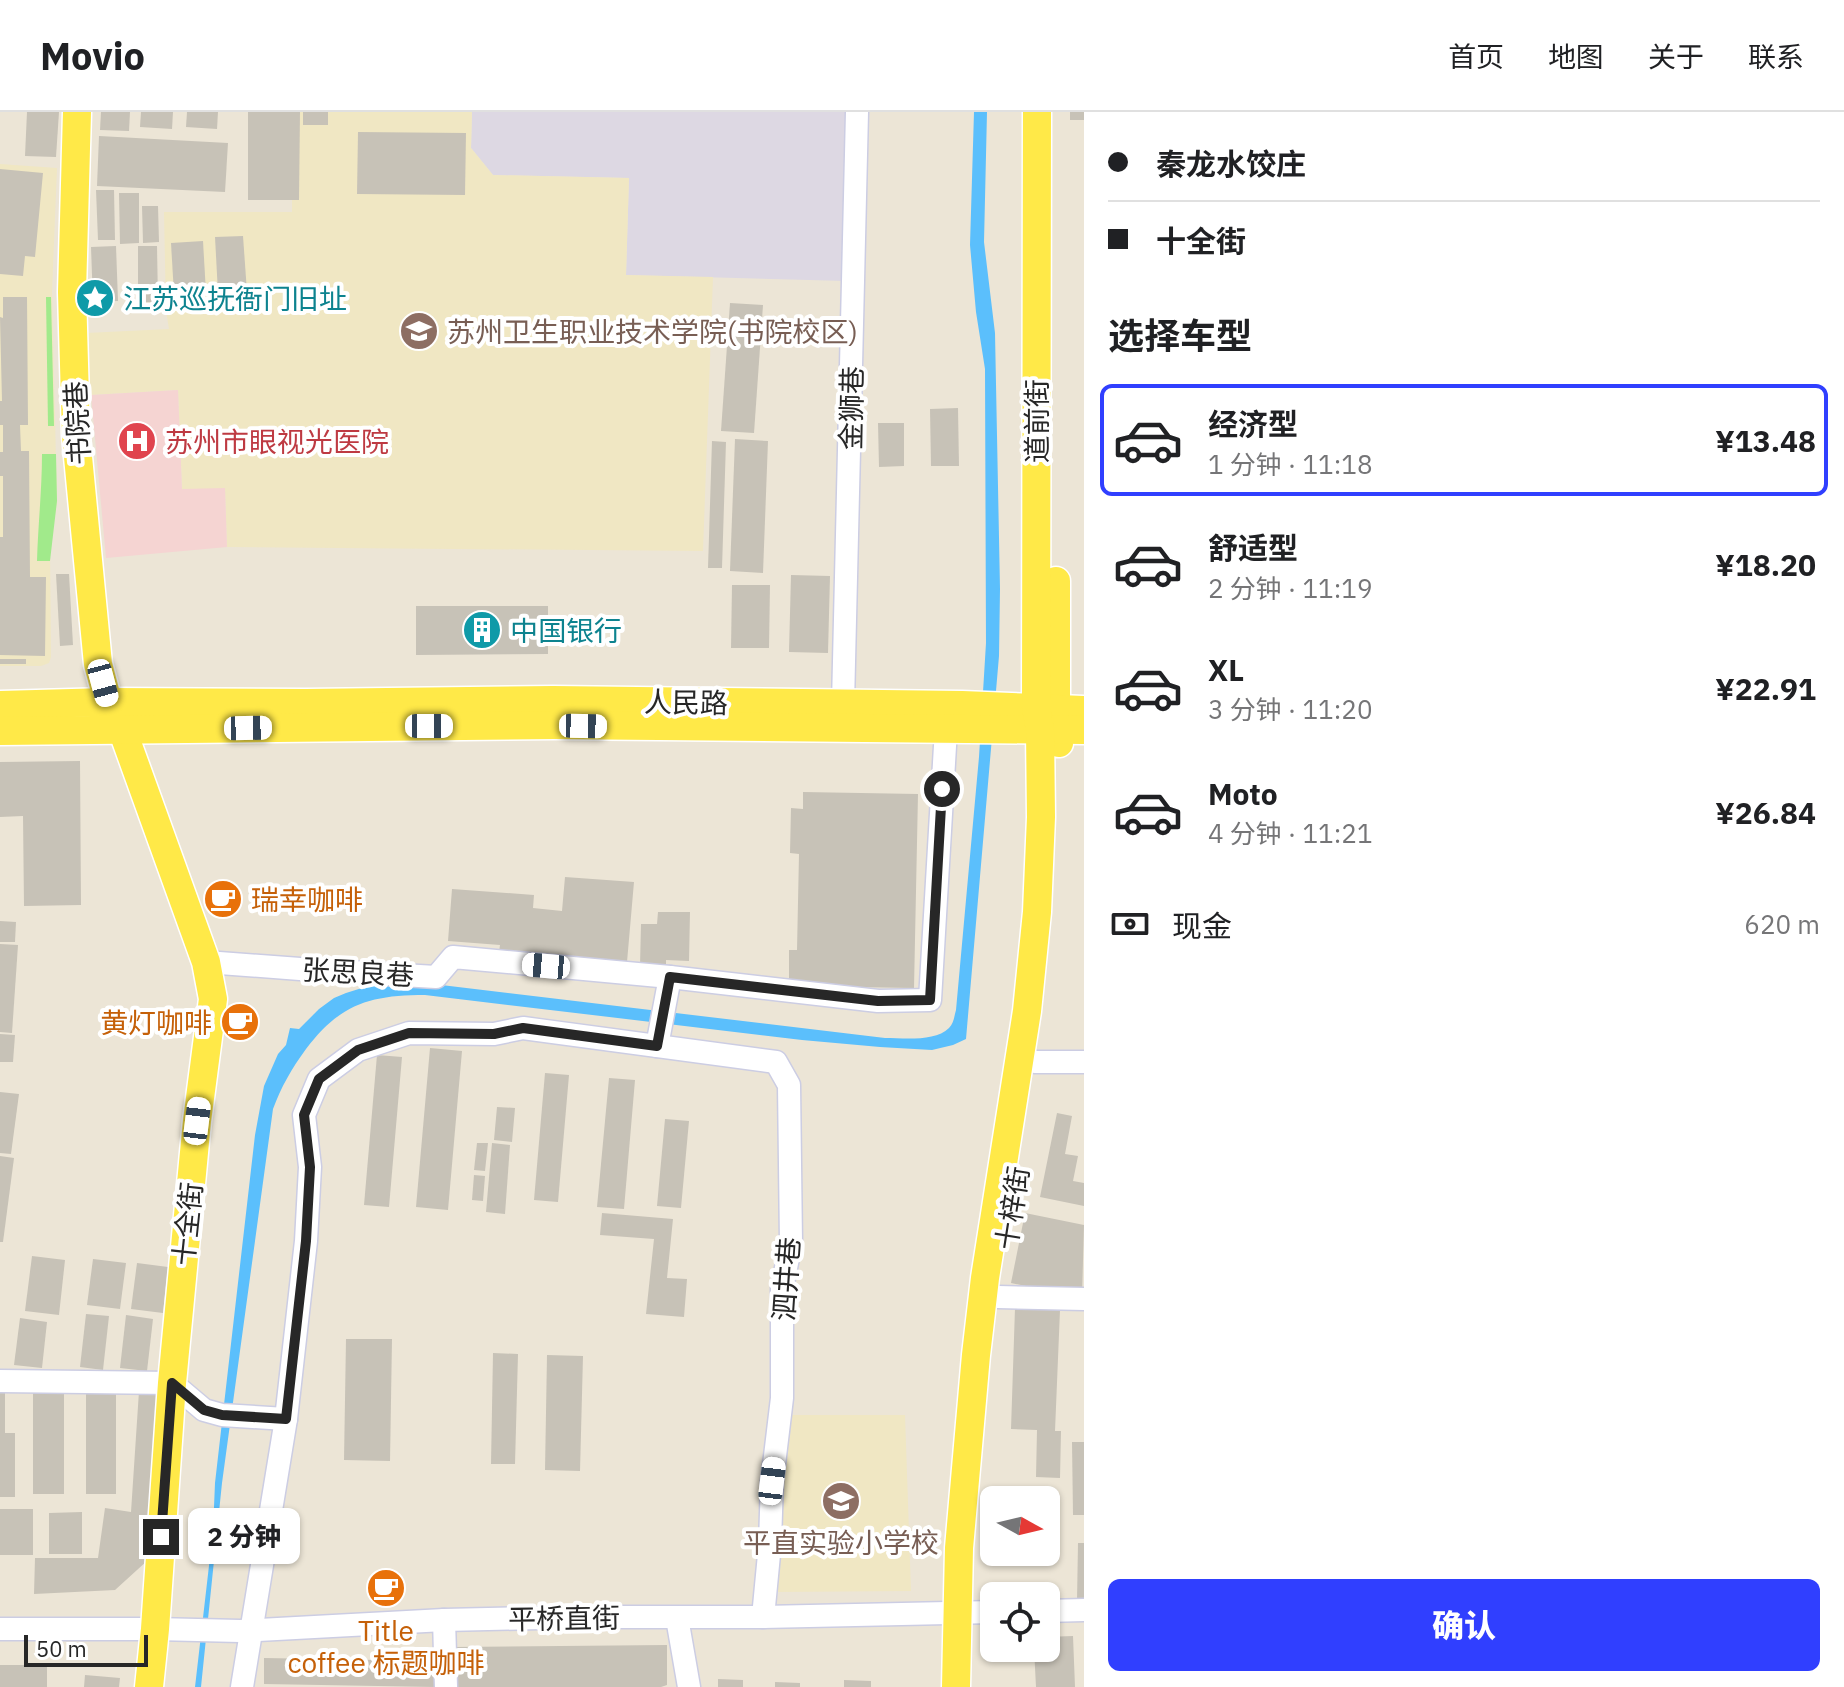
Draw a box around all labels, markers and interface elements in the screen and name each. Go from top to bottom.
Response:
text: Movio [40,31,145,80]
text: 首页 [1448,38,1504,75]
text: 地图 [1548,38,1604,75]
text: 关于 [1648,38,1704,75]
text: 联系 [1748,38,1804,75]
text: 秦龙水饺庄 [1156,144,1306,183]
text: 十全街 [1156,221,1246,260]
place icon: 江苏巡抚衙门旧址 [74,277,116,319]
place label: 江苏巡抚衙门旧址 [123,280,347,317]
school or university icon: 苏州卫生职业技术学院(书院校区) [398,310,440,352]
text: 选择车型 [1108,312,1252,359]
place label: 苏州卫生职业技术学院(书院校区) [447,313,858,350]
street label: 金狮巷 [832,366,870,450]
street label: 道前街 [1018,379,1055,463]
street label: 书院巷 [56,380,98,466]
icon: car [1112,404,1184,476]
text: 经济型 [1208,404,1298,443]
hospital icon: 苏州市眼视光医院 [116,420,158,462]
text: ¥13.48 [1715,421,1816,460]
place label: 苏州市眼视光医院 [165,423,389,460]
text: 1 分钟 · 11:18 [1208,447,1372,481]
icon: car [1112,528,1184,600]
text: 舒适型 [1208,528,1298,567]
text: ¥18.20 [1715,545,1816,584]
text: 2 分钟 · 11:19 [1208,571,1372,605]
building icon: 中国银行 [461,609,503,651]
place label: 中国银行 [510,612,622,649]
text: XL [1208,650,1244,689]
icon: car [1112,652,1184,724]
car [85,657,121,709]
text: ¥22.91 [1715,669,1816,708]
street label: 人民路 [644,683,728,721]
text: 3 分钟 · 11:20 [1208,692,1372,726]
car [405,714,453,738]
car [559,714,607,738]
car [224,716,272,740]
route start [924,771,960,807]
text: Moto [1208,774,1278,813]
icon: car [1112,776,1184,848]
text: ¥26.84 [1715,793,1816,832]
text: 4 分钟 · 11:21 [1208,816,1372,850]
cafe icon: 瑞幸咖啡 [202,878,244,920]
place label: 瑞幸咖啡 [251,881,363,918]
icon: cash [1108,902,1152,946]
text: 现金 [1172,906,1232,945]
text: 620 m [1744,907,1820,941]
street label: 张思良巷 [301,951,415,993]
car [521,952,571,980]
cafe icon: 黄灯咖啡 [219,1001,261,1043]
place label: 黄灯咖啡 [100,1004,212,1041]
car [182,1096,212,1146]
street label: 十梓街 [987,1164,1037,1252]
street label: 十全街 [164,1180,210,1268]
street label: 泗井巷 [765,1236,807,1322]
car [757,1456,787,1506]
school or university icon: 平直实验小学校 [820,1480,862,1522]
north arrow [980,1486,1060,1566]
map controls [980,1486,1060,1662]
callout: 2 分钟 [189,1509,301,1565]
route end [143,1519,179,1555]
text: 2 分钟 [207,1519,281,1553]
place label: 平直实验小学校 [743,1524,939,1561]
cafe icon: Title coffee 标题咖啡 [365,1567,407,1609]
button: 确认 [1108,1579,1820,1671]
button: locate [980,1582,1060,1662]
street label: 平桥直街 [508,1599,620,1637]
place label: Title coffee 标题咖啡 [288,1612,484,1681]
scale bar [24,1631,148,1667]
text: 50 m [36,1634,87,1663]

